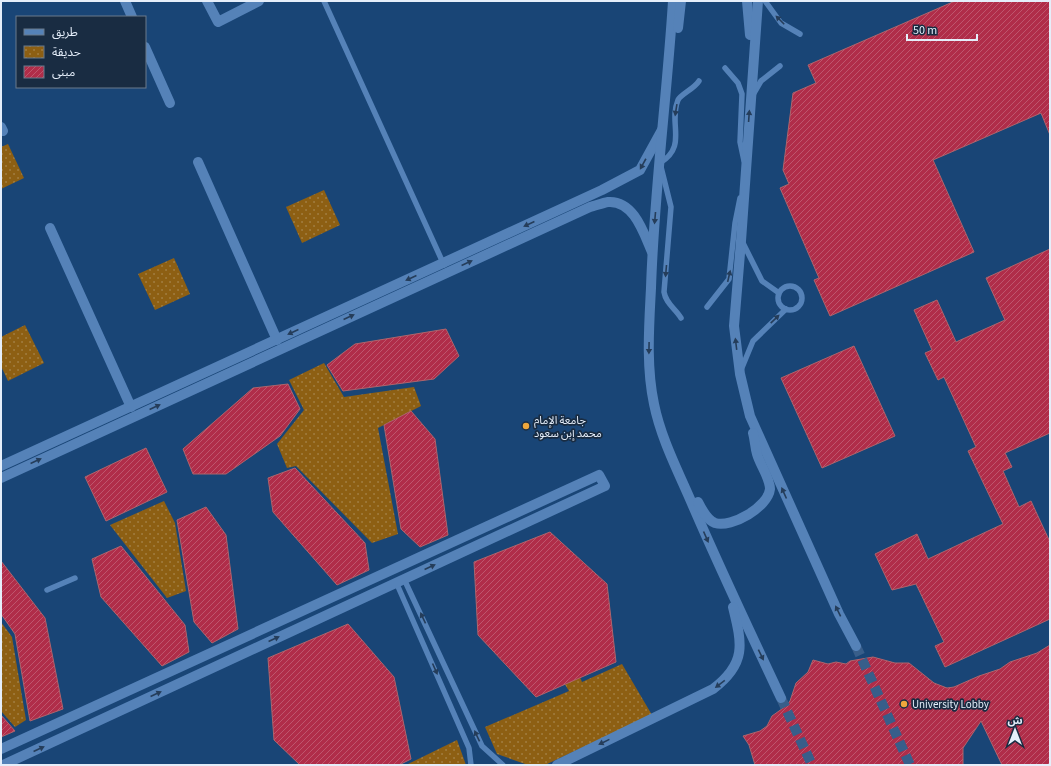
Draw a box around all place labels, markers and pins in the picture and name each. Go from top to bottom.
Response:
place label: جامعة الإمام محمد إبن سعود [534,413,602,441]
marker: جامعة الإمام محمد إبن سعود [521,421,531,431]
place label: University Lobby [912,697,989,712]
marker: University Lobby [899,699,909,709]

